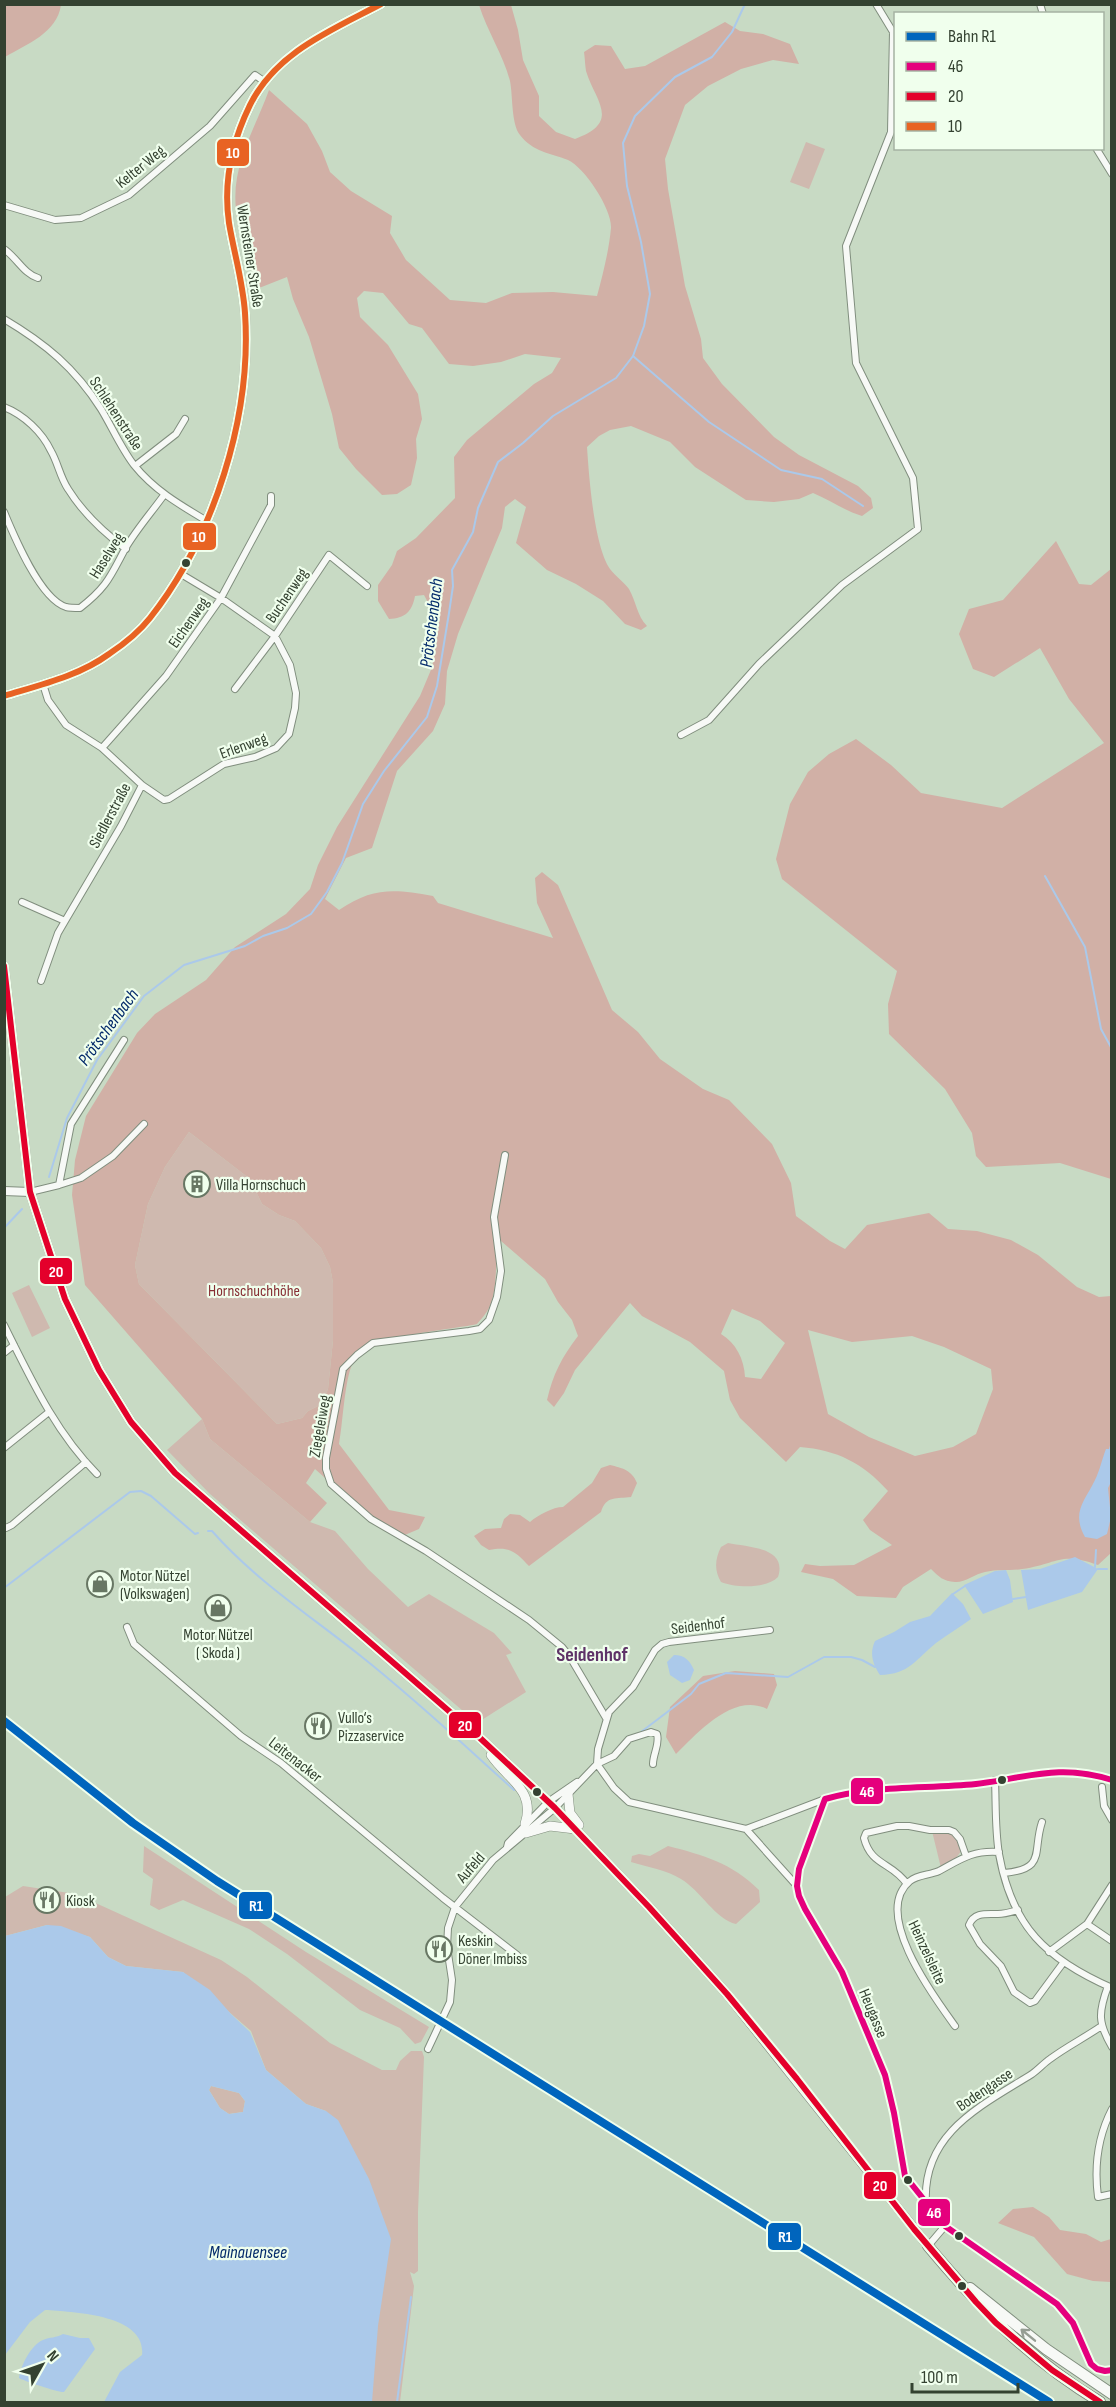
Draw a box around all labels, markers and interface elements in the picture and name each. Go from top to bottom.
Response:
legend [894,12,1104,150]
text: Bahn R1 [948,26,997,47]
text: 46 [948,56,964,77]
text: 20 [948,86,963,107]
text: 10 [948,116,962,137]
line badge: 10 [216,138,250,167]
street label: Kelter Weg [113,142,169,193]
text: 10 [226,144,240,163]
street label: Wernsteiner Straße [232,204,267,309]
street label: Schlehenstraße [85,373,147,454]
line badge: 10 [182,522,217,551]
text: 10 [192,528,206,547]
street label: Haselweg [86,529,129,583]
unlabelled marker [180,557,192,569]
street label: Buchenweg [262,565,312,627]
water label: Prötschenbach [416,577,447,669]
street label: Eichenweg [165,594,214,652]
street label: Erlenweg [217,729,270,764]
street label: Siedlerstraße [85,780,135,851]
water label: Prötschenbach [74,985,143,1070]
building icon: Villa Hornschuch [182,1169,212,1199]
place label: Villa Hornschuch [216,1176,306,1195]
line badge: 20 [39,1257,73,1285]
text: 20 [49,1263,63,1282]
park label: Hornschuchhöhe [208,1282,300,1301]
street label: Ziegeleiweg [306,1394,335,1459]
place label: Motor Nützel (Volkswagen) [120,1567,189,1604]
shop icon: Motor Nützel (Volkswagen) [85,1569,115,1599]
shop icon: Motor Nützel ( Skoda ) [203,1593,233,1623]
street label: Seidenhof [670,1614,727,1639]
place label: Motor Nützel ( Skoda ) [183,1626,253,1663]
district label: Seidenhof [556,1643,629,1667]
place label: Vullo‘s Pizzaservice [338,1709,404,1746]
restaurant icon: Vullo‘s Pizzaservice [303,1711,333,1741]
line badge: 20 [448,1711,482,1739]
text: 20 [458,1717,472,1736]
street label: Leitenacker [265,1733,326,1787]
unlabelled marker [996,1774,1008,1786]
line badge: 46 [850,1777,884,1805]
text: 46 [860,1783,874,1802]
unlabelled marker [531,1786,543,1798]
street label: Aufeld [452,1849,489,1888]
restaurant icon: Kiosk [32,1885,62,1915]
line badge: R1 [238,1891,273,1920]
place label: Kiosk [66,1892,95,1911]
text: R1 [249,1897,264,1916]
street label: Heinzelsleite [904,1918,950,1988]
place label: Keskin Döner Imbiss [458,1932,528,1969]
restaurant icon: Keskin Döner Imbiss [424,1934,454,1964]
street label: Heugasse [854,1986,891,2041]
street label: Bodengasse [953,2065,1017,2116]
line badge: 20 [863,2171,897,2200]
unlabelled marker [902,2174,914,2186]
text: 20 [873,2177,887,2196]
line badge: 46 [917,2198,951,2227]
text: 46 [927,2204,941,2223]
line badge: R1 [767,2222,802,2251]
text: R1 [778,2228,793,2247]
unlabelled marker [953,2230,965,2242]
water label: Mainauensee [209,2242,287,2263]
unlabelled marker [956,2280,968,2292]
one-way arrow [1020,2328,1036,2341]
north arrow [12,2335,72,2395]
text: N [42,2347,62,2366]
scale bar [912,2356,1018,2394]
text: 100 m [921,2367,958,2388]

